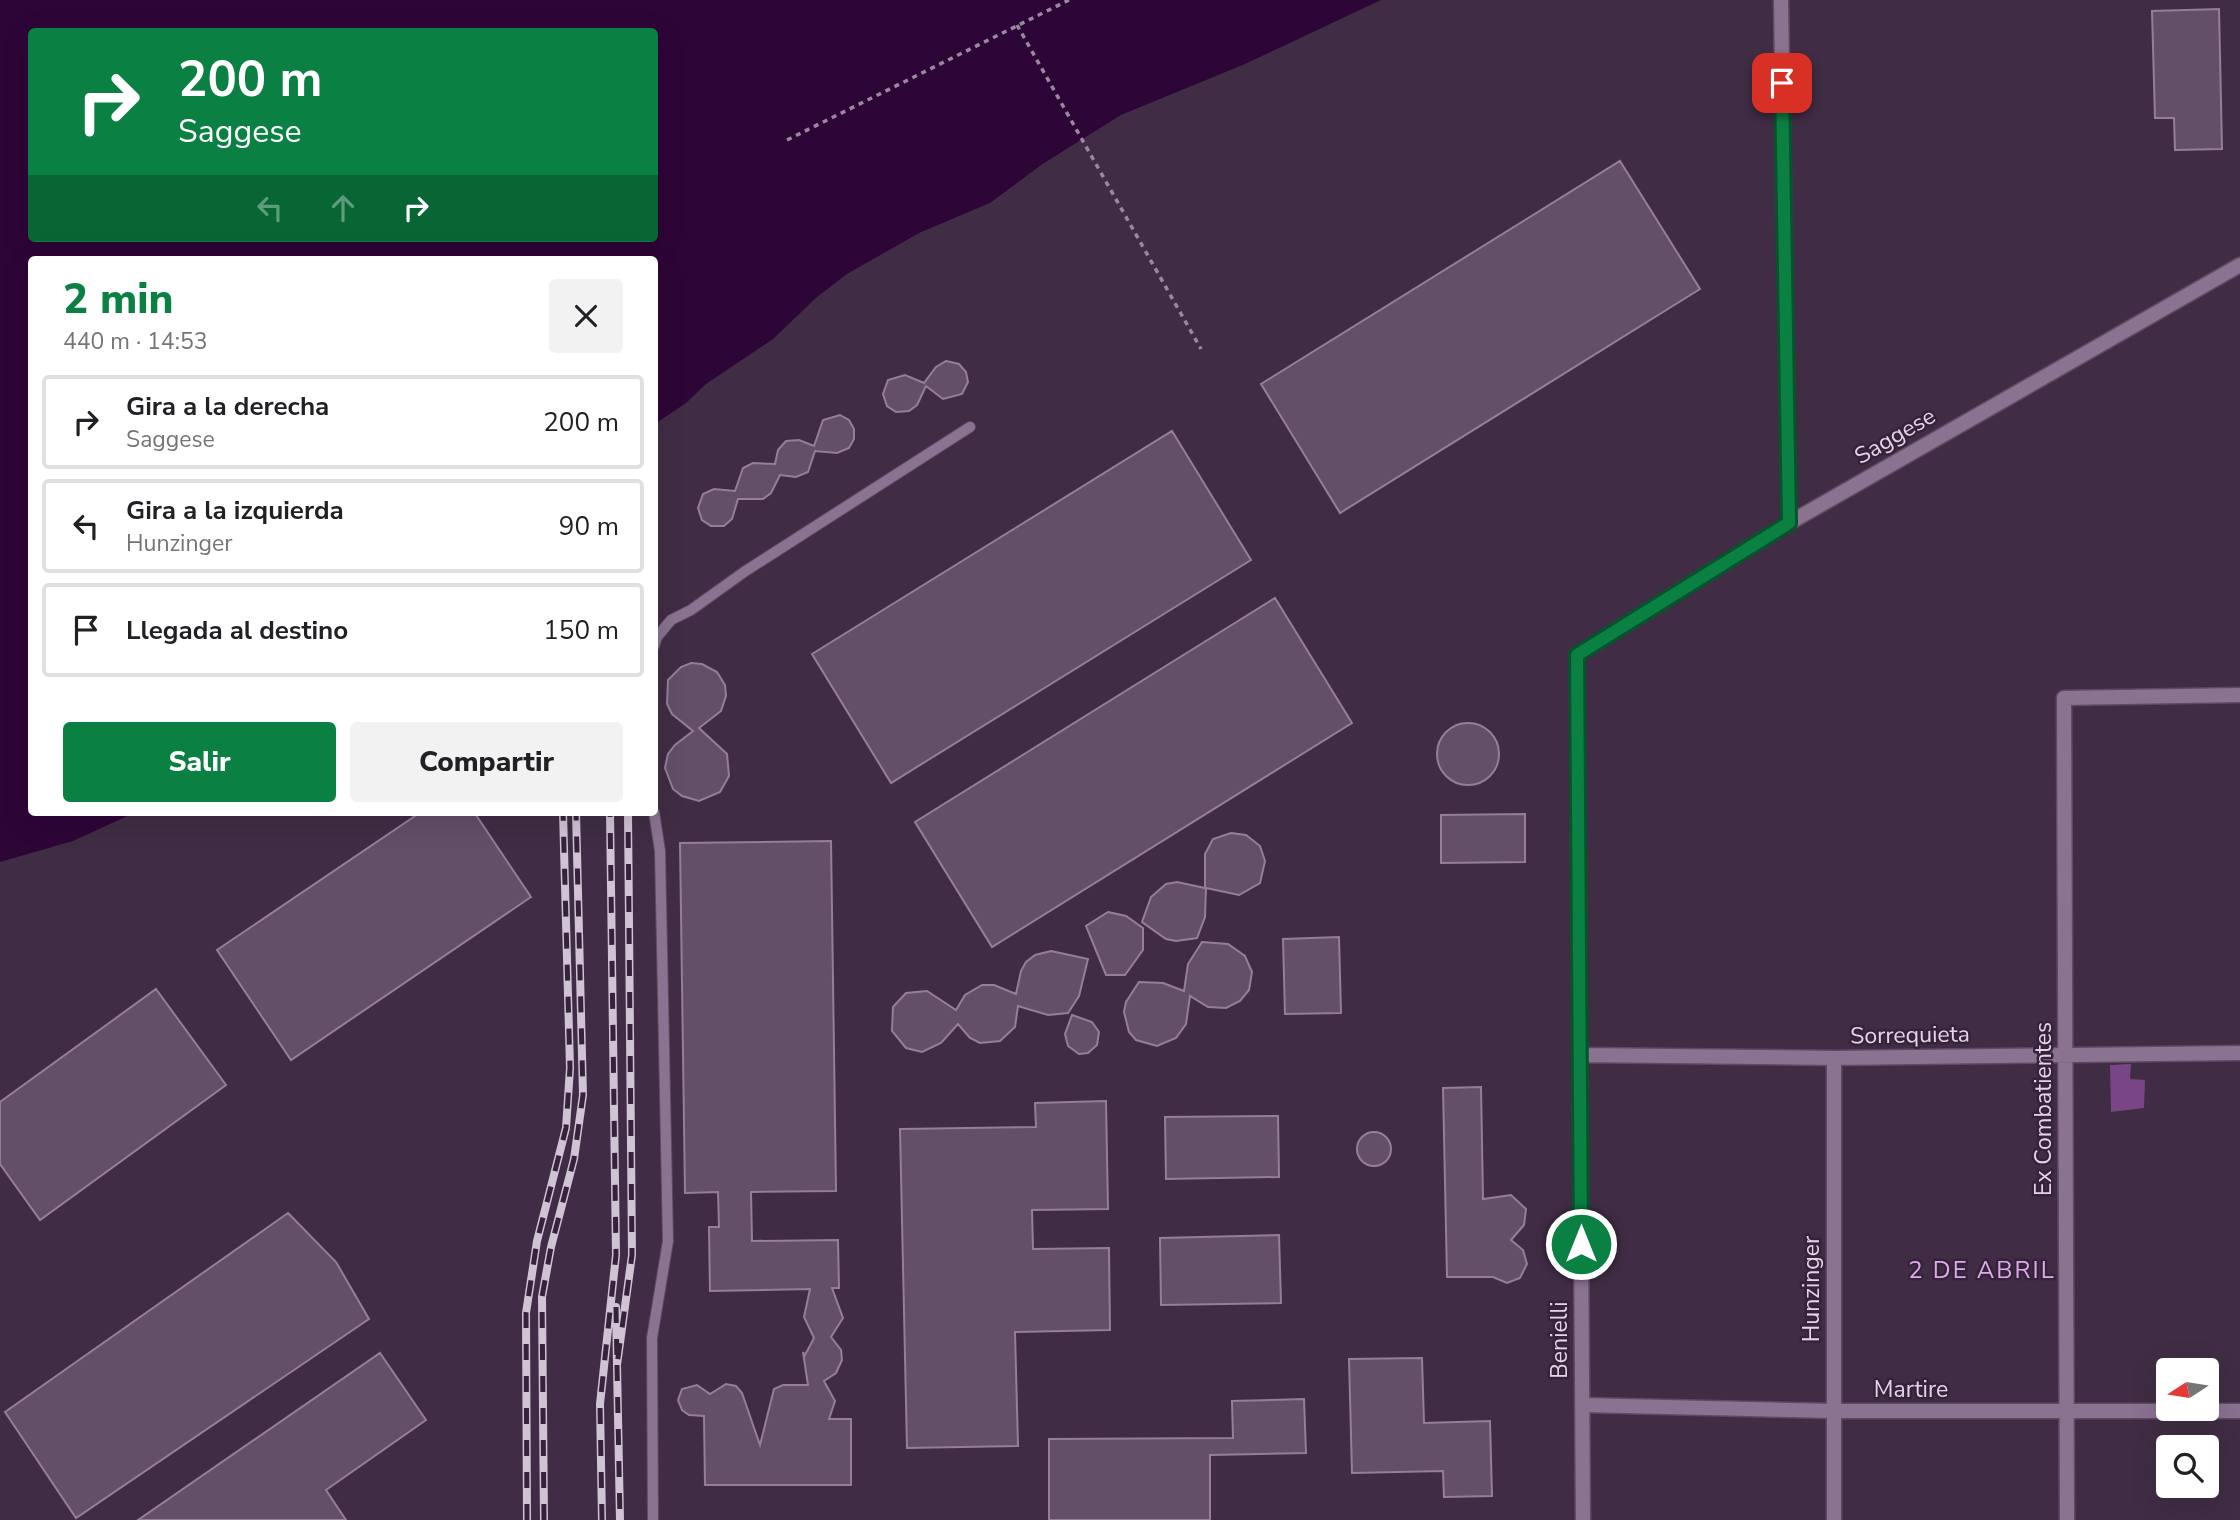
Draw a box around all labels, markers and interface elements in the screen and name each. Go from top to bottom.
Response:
text: 200 m [178,46,322,113]
pin [1752,53,1812,113]
icon: right [63,56,154,147]
icon: arrive [1763,64,1801,102]
text: Saggese [178,110,302,153]
icon: left [251,189,289,227]
icon: ahead [324,189,362,227]
icon: right [397,189,435,227]
text: 2 min [63,271,173,328]
button: close [549,279,623,353]
text: 440 m · 14:53 [63,326,208,357]
text: Gira a la derecha [126,389,329,424]
street label: Saggese [1849,400,1941,472]
icon: right [67,403,105,441]
text: 200 m [543,405,619,440]
text: Saggese [126,424,215,455]
text: Gira a la izquierda [126,493,344,528]
icon: left [67,507,105,545]
text: 90 m [559,509,619,544]
text: Hunzinger [126,528,232,559]
icon: arrive [67,611,105,649]
text: Llegada al destino [126,613,348,648]
text: 150 m [543,613,619,648]
button: Salir [63,722,336,802]
button: Compartir [350,722,623,802]
street label: Sorrequieta [1850,1018,1970,1052]
street label: Ex Combatientes [2028,1022,2059,1196]
position arrow [1544,1207,1618,1281]
street label: Hunzinger [1796,1235,1827,1342]
district label: 2 DE ABRIL [1908,1254,2056,1286]
street label: Benielli [1544,1301,1575,1379]
north arrow [2156,1358,2219,1421]
map controls [2156,1358,2219,1498]
street label: Martire [1874,1374,1948,1405]
button: search [2156,1435,2219,1498]

